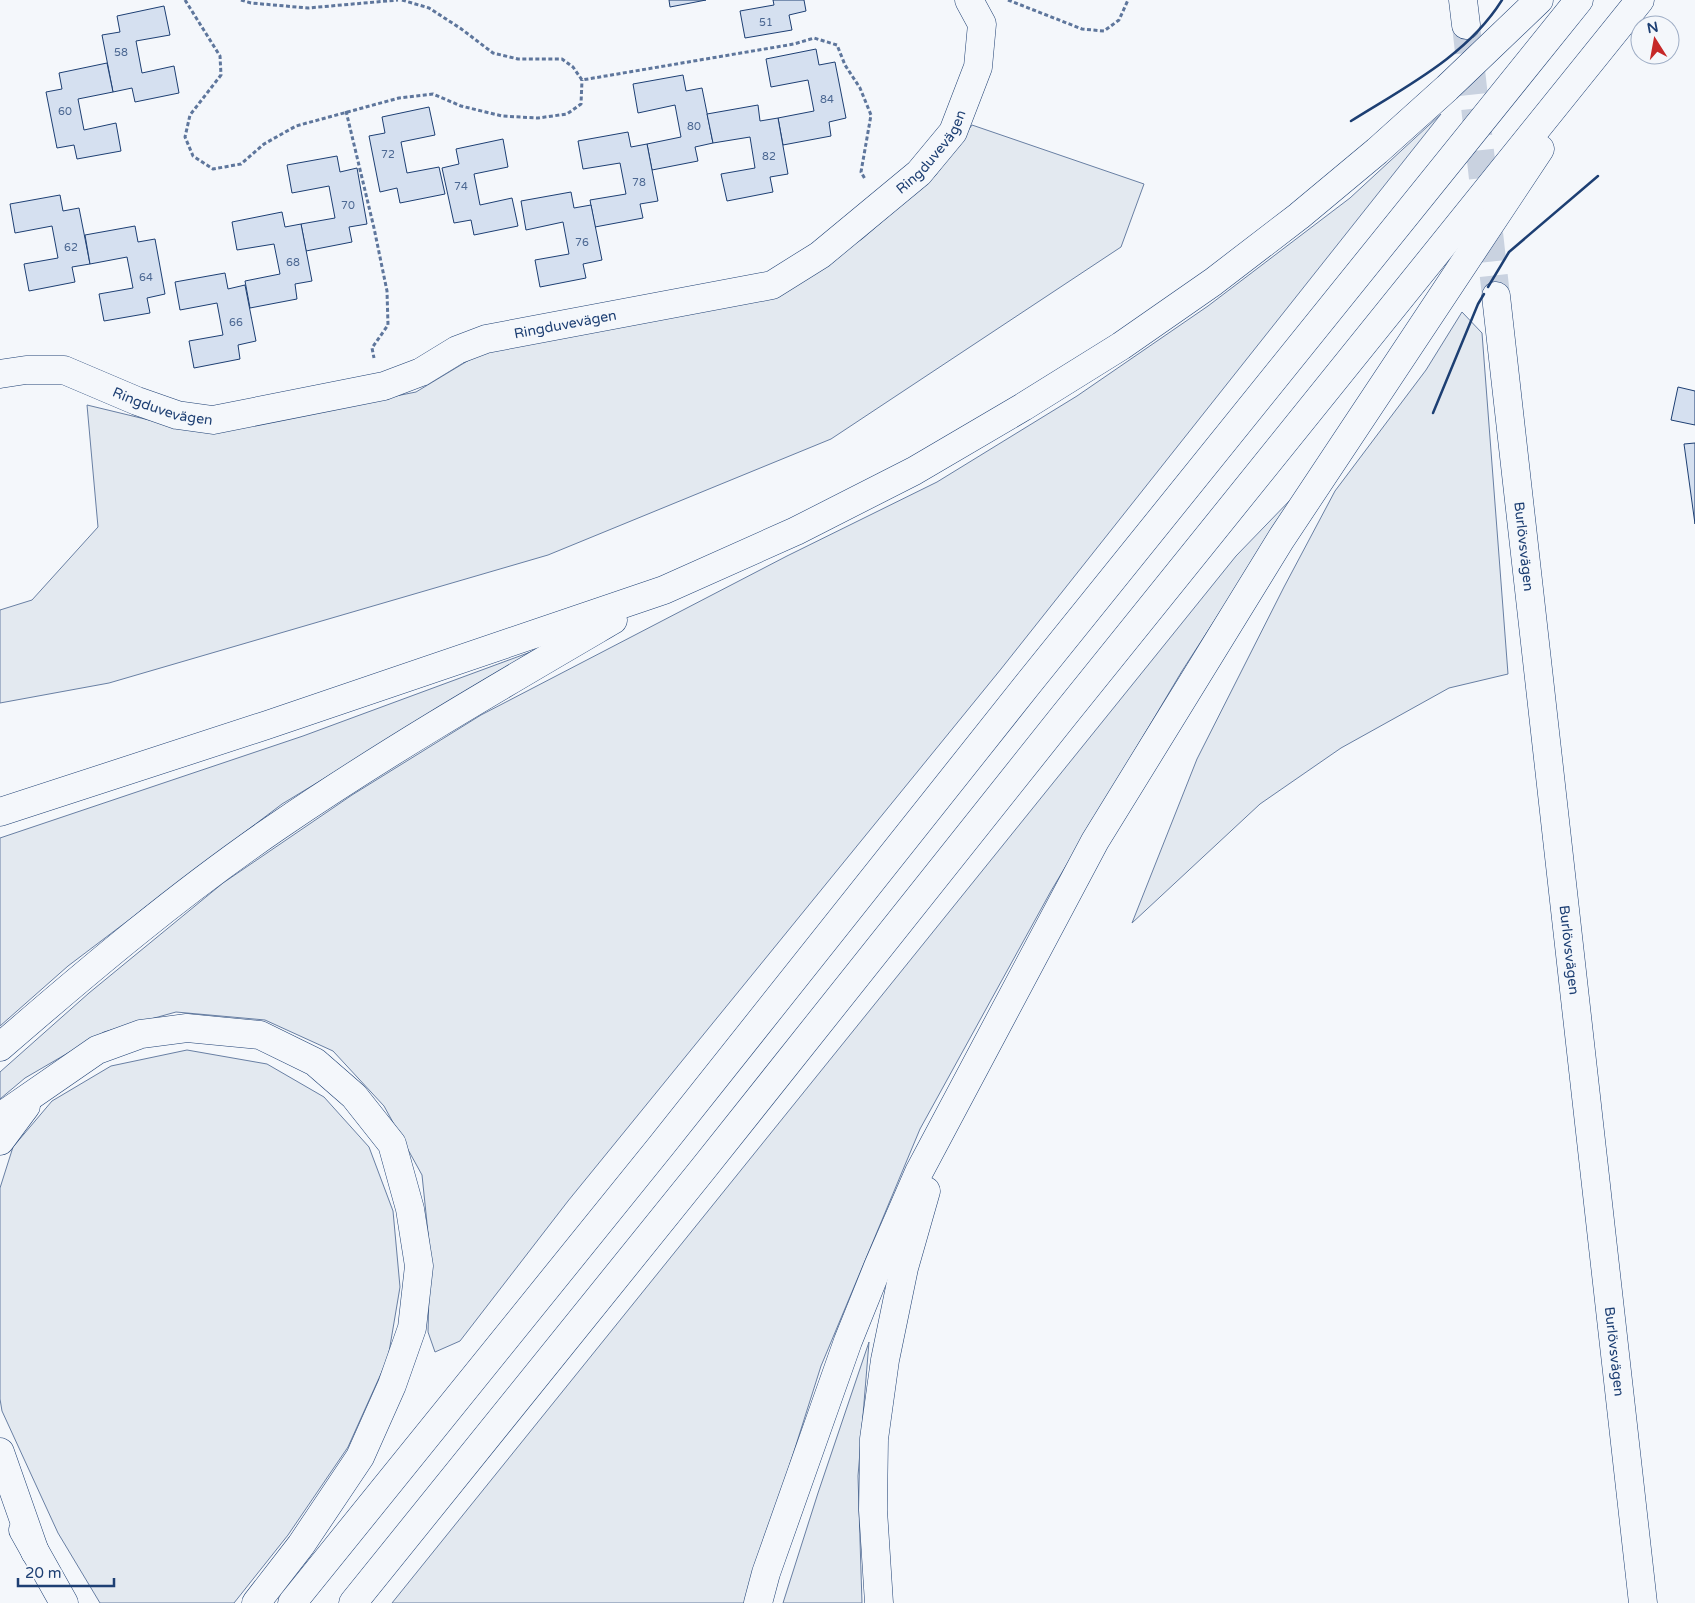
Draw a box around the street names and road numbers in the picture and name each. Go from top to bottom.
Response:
street label: Ringduvevägen [893,108,970,198]
street label: Ringduvevägen [513,307,618,343]
street label: Ringduvevägen [110,384,214,429]
street label: Burlövsvägen [1510,501,1537,592]
street label: Burlövsvägen [1556,904,1583,996]
street label: Burlövsvägen [1601,1306,1628,1397]

